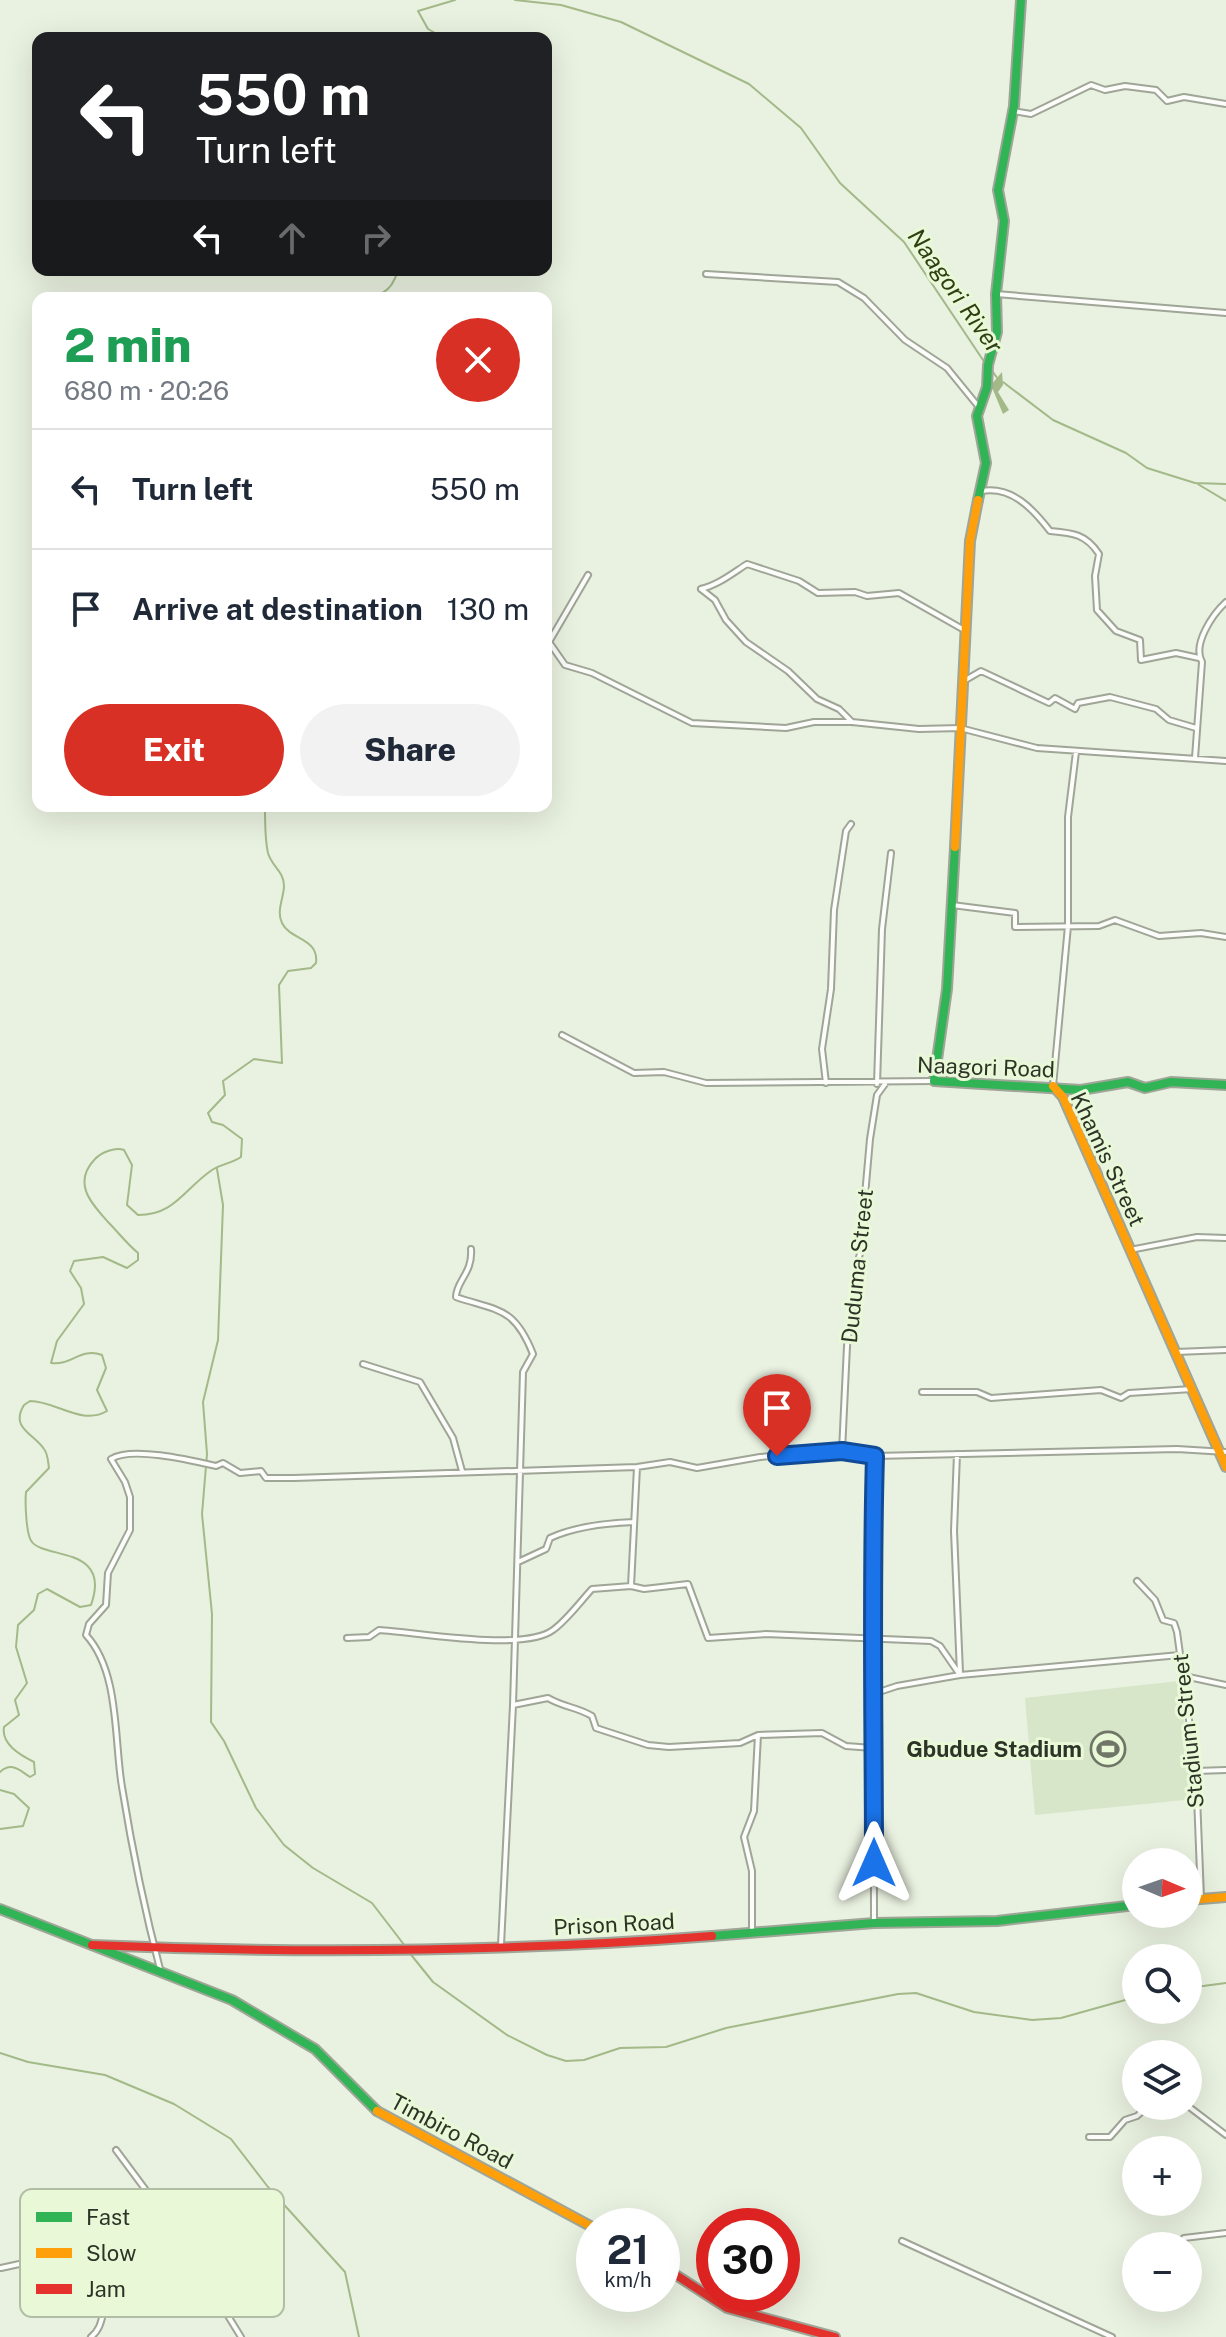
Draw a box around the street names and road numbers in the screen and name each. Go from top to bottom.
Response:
street label: Naagori Road [917,1052,1055,1082]
street label: Khamis Street [1066,1088,1150,1230]
street label: Duduma Street [836,1188,878,1344]
street label: Stadium Street [1167,1652,1209,1810]
street label: Prison Road [553,1908,675,1940]
street label: Timbiro Road [386,2088,518,2174]

